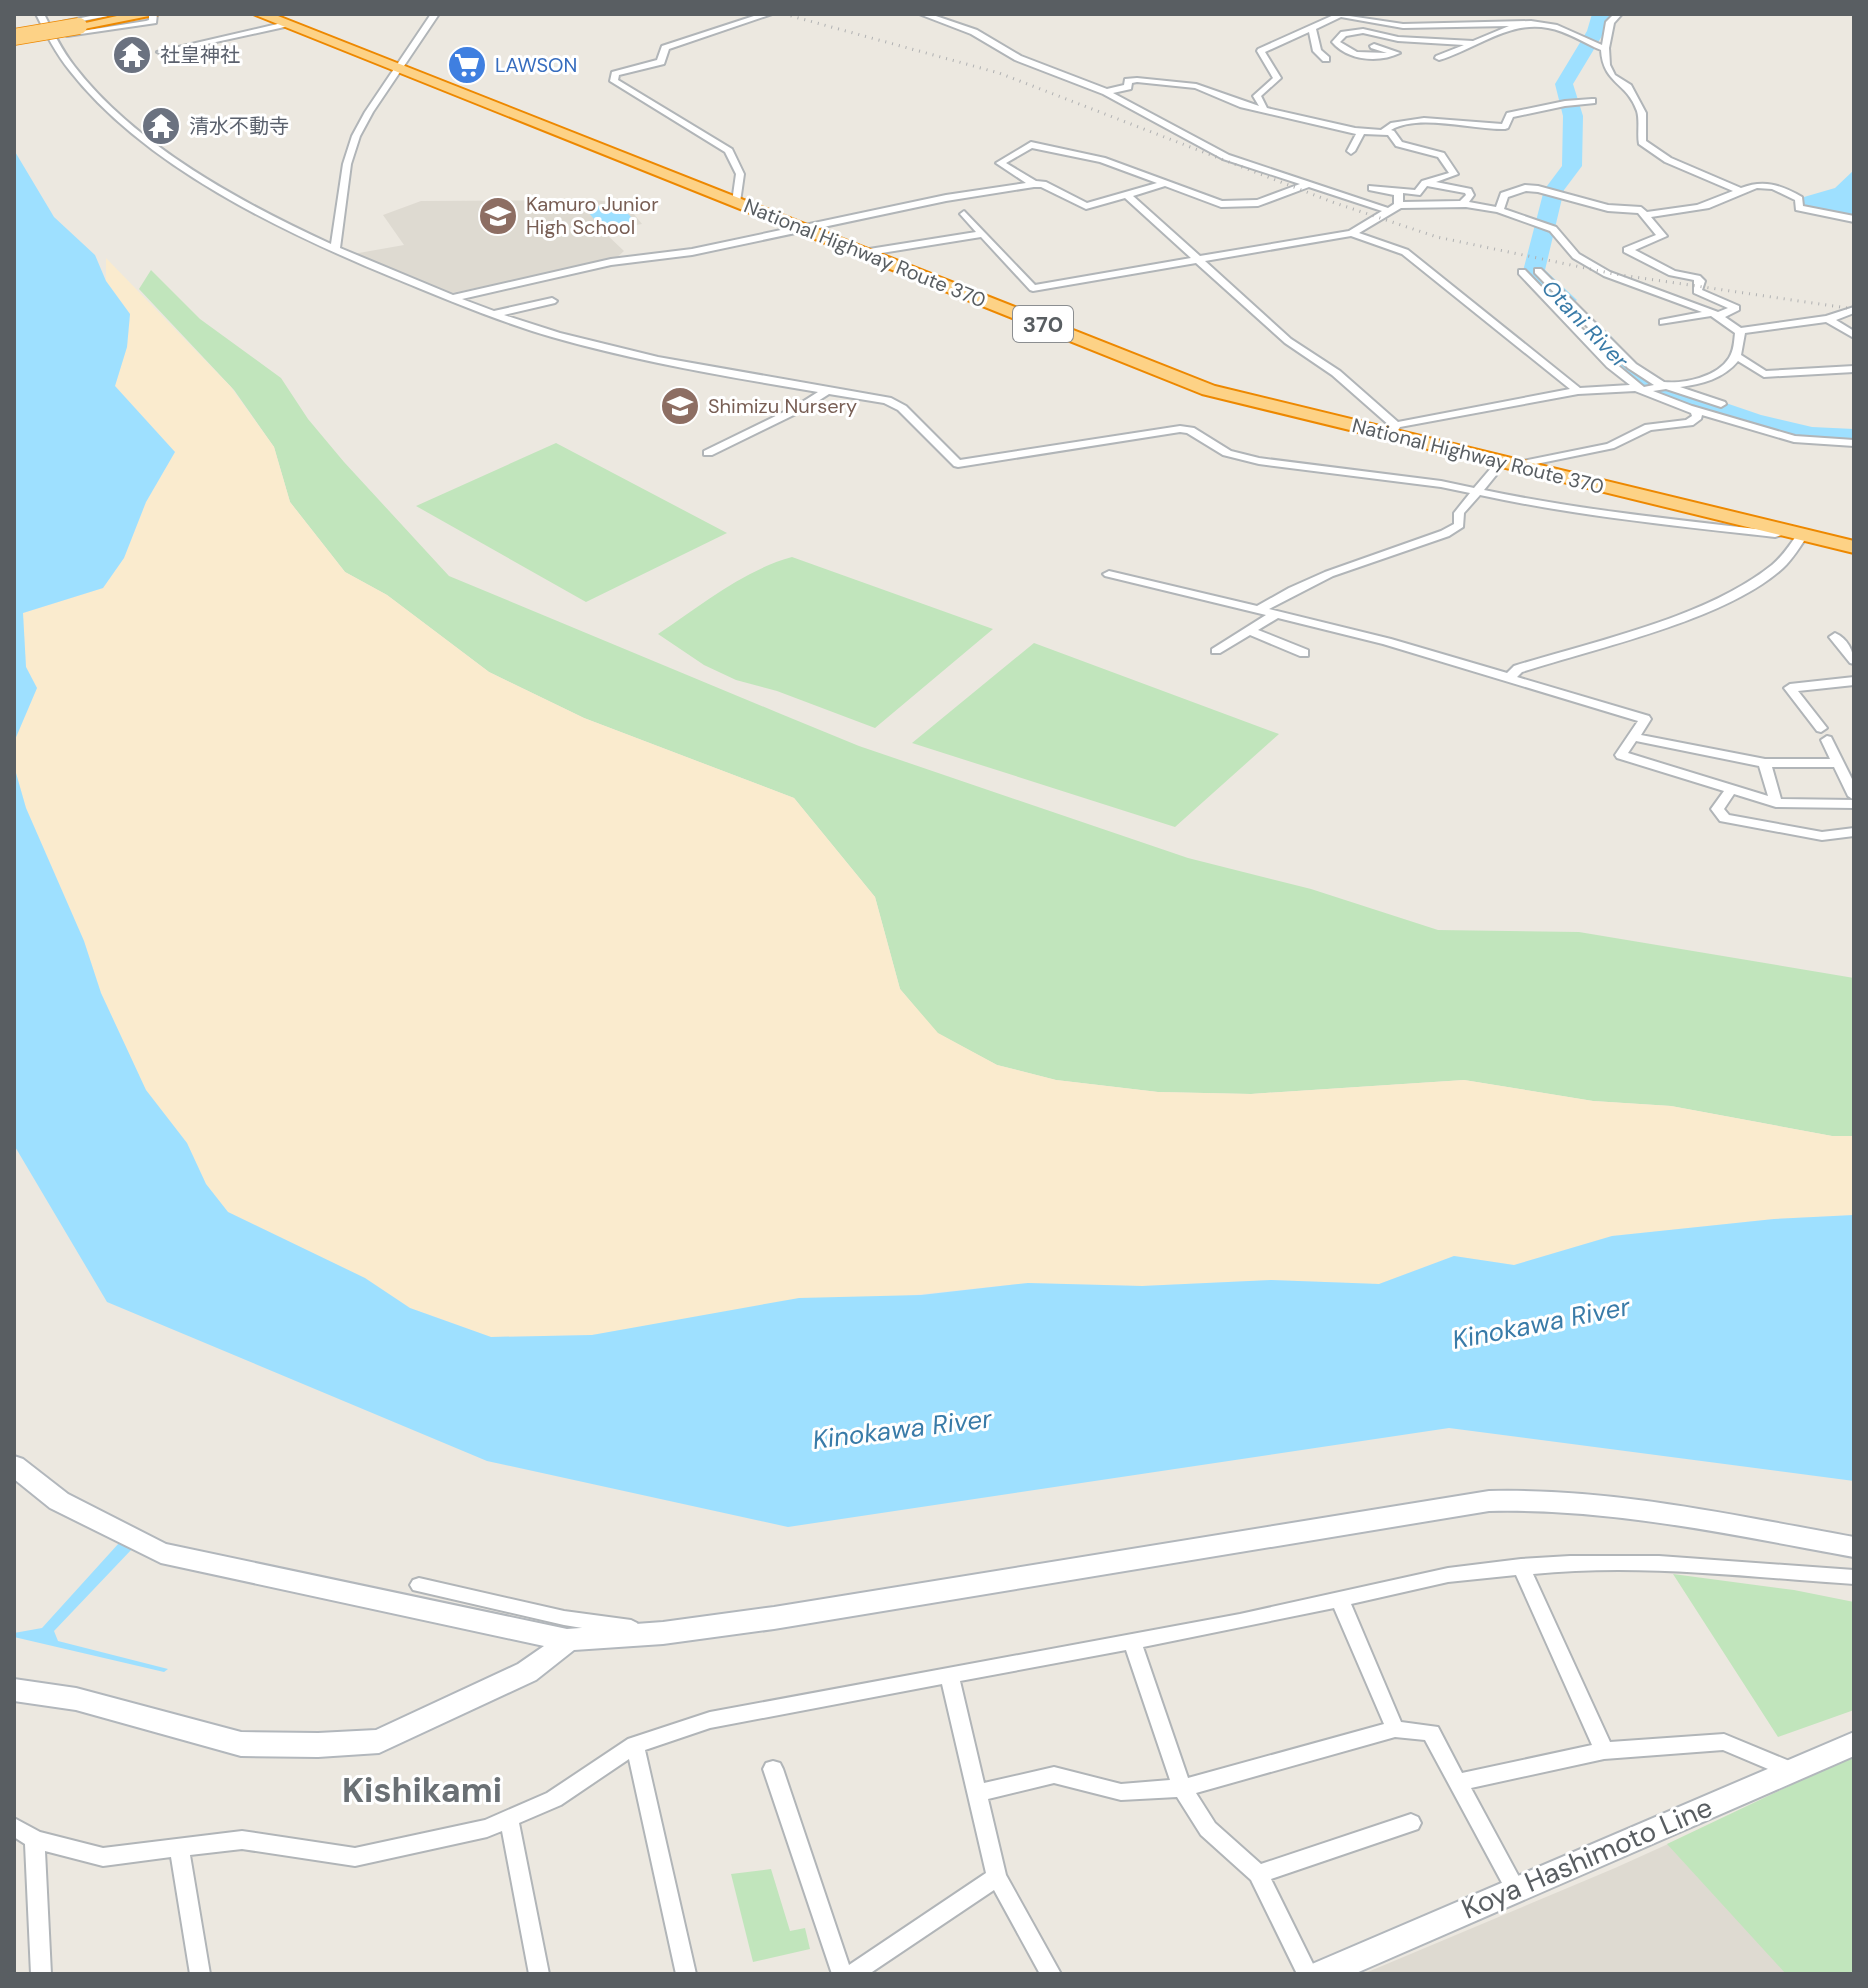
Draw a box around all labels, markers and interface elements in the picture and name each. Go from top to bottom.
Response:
temple icon: 社皇神社 [111,34,153,76]
place label: 社皇神社 [160,42,240,68]
supermarket icon: LAWSON [446,44,488,86]
place label: LAWSON [495,52,577,78]
temple icon: 清水不動寺 [140,105,182,147]
place label: 清水不動寺 [189,113,289,139]
place label: Kamuro Junior High School [526,191,659,240]
street label: National Highway Route 370 [740,193,990,313]
school or university icon: Kamuro Junior High School [477,195,519,237]
water label: Otani River [1535,273,1635,375]
road number: 370 [1013,306,1073,342]
school or university icon: Shimizu Nursery [659,385,701,427]
place label: Shimizu Nursery [708,393,857,419]
street label: National Highway Route 370 [1349,412,1607,500]
water label: Kinokawa River [1449,1289,1634,1357]
water label: Kinokawa River [811,1401,995,1457]
district label: Kishikami [342,1768,502,1813]
street label: Koya Hashimoto Line [1456,1789,1718,1927]

